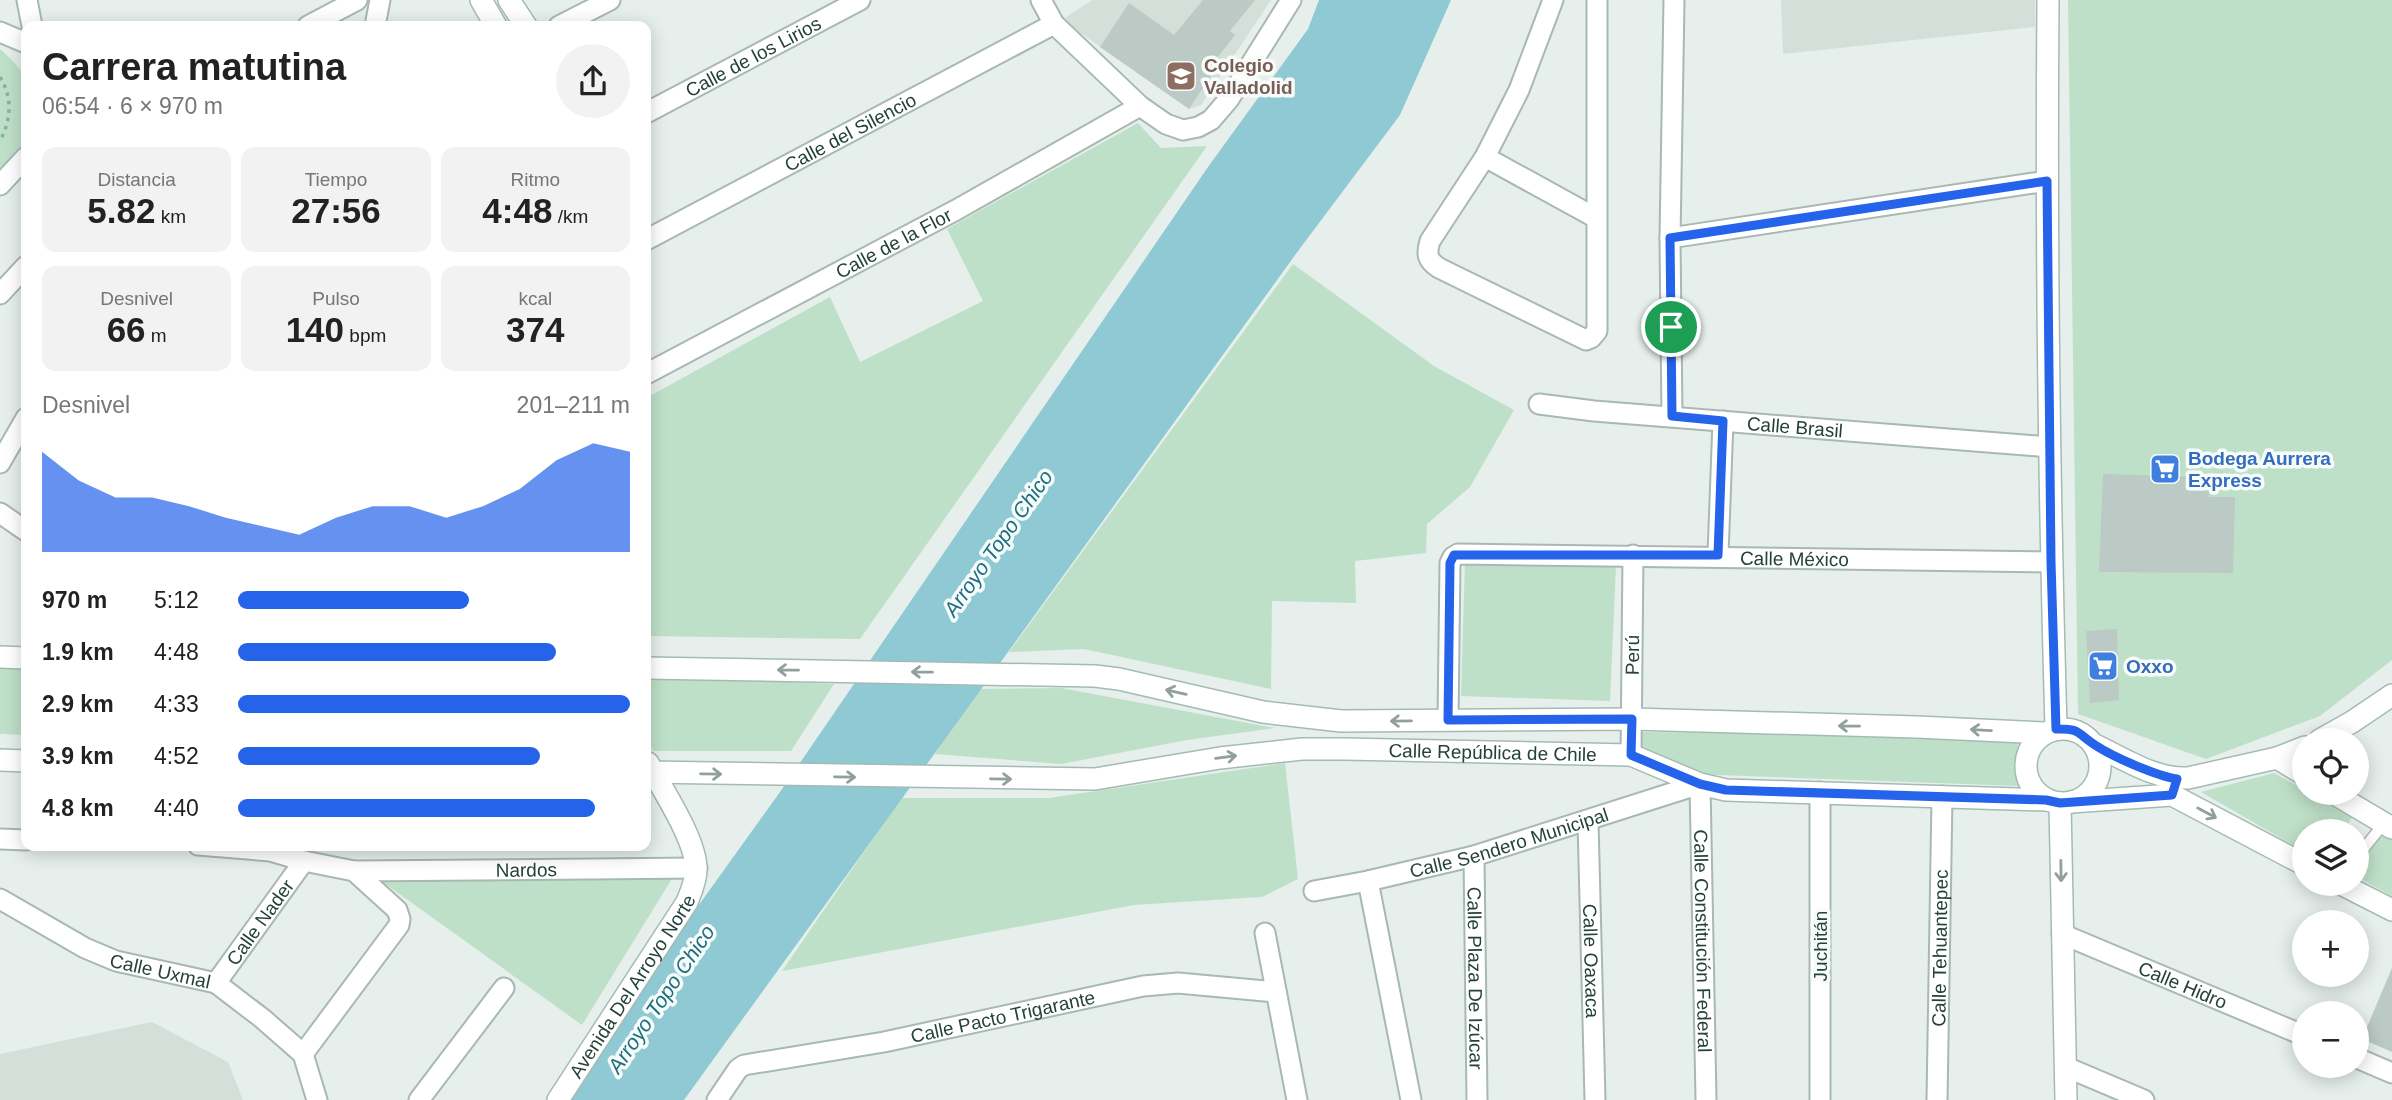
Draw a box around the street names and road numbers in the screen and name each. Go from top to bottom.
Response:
street label: Calle de los Lirios [682,12,824,101]
street label: Calle del Silencio [781,88,920,175]
street label: Calle de la Flor [832,204,956,282]
street label: Calle Brasil [1746,413,1844,441]
street label: Calle México [1740,547,1849,570]
street label: Perú [1621,635,1643,675]
street label: Calle República de Chile [1388,739,1597,765]
street label: Calle Sendero Municipal [1407,803,1611,881]
street label: Calle Constitución Federal [1690,829,1716,1053]
street label: Nardos [496,859,557,880]
street label: Calle Tehuantepec [1928,869,1951,1027]
street label: Calle Nader [222,875,298,969]
street label: Calle Plaza De Izúcar [1464,886,1487,1070]
street label: Avenida Del Arroyo Norte [565,892,699,1082]
street label: Calle Oaxaca [1580,904,1603,1019]
street label: Juchitán [1810,911,1831,981]
street label: Calle Uxmal [108,949,213,992]
street label: Calle Hidro [2135,957,2230,1013]
street label: Calle Pacto Trigarante [909,986,1097,1046]

